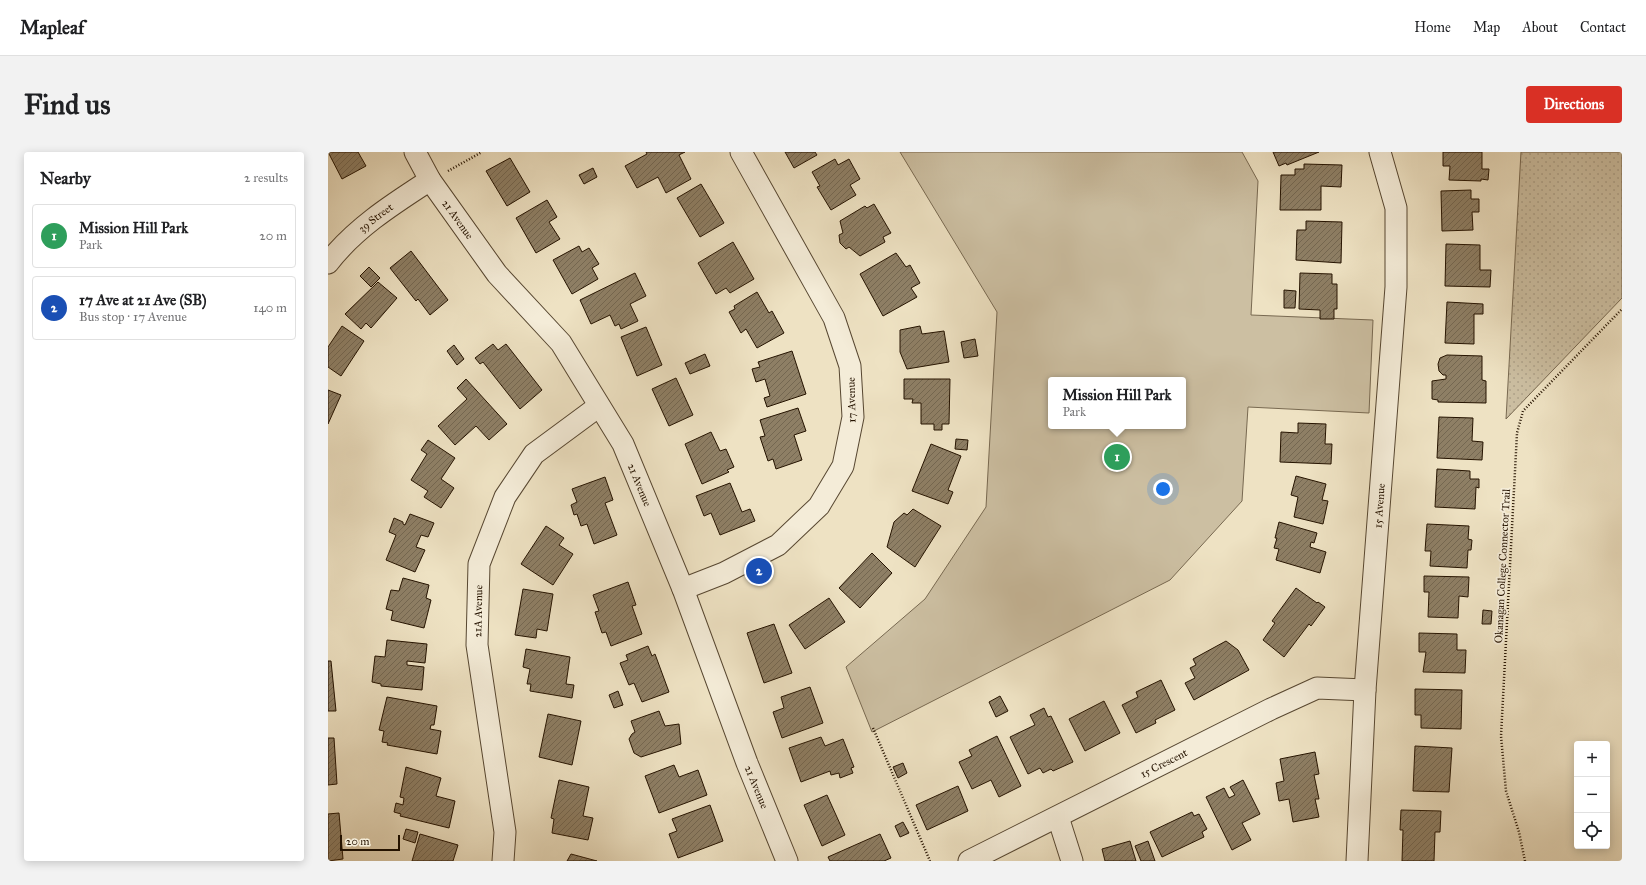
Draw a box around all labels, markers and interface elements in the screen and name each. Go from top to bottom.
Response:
text: Mapleaf [20,16,84,39]
text: Home [1414,19,1451,36]
text: Map [1473,19,1500,36]
text: About [1522,19,1558,36]
text: Contact [1580,19,1626,36]
button: Directions [1526,86,1622,123]
text: Find us [24,87,110,122]
text: Nearby [40,168,91,189]
text: 2 results [244,170,288,186]
street label: 21 Avenue [439,197,476,242]
street label: 39 Street [356,201,396,235]
text: Mission Hill Park [79,219,188,237]
text: 1 [51,228,57,244]
text: 20 m [259,228,287,244]
text: Park [79,237,103,253]
text: 17 Ave at 21 Ave (SB) [79,291,207,309]
text: 2 [51,300,57,316]
text: 140 m [253,300,287,316]
text: Bus stop · 17 Avenue [79,309,187,325]
street label: 17 Avenue [845,377,858,423]
popup [1048,377,1186,429]
text: Mission Hill Park [1062,386,1172,404]
text: Park [1062,404,1086,420]
pin: 1 [1104,442,1130,472]
street label: 21 Avenue [625,462,654,509]
your location [1153,479,1173,499]
street label: 15 Avenue [1371,483,1388,529]
street label: Okanagan College Connector Trail [1492,488,1513,644]
pin: 2 [746,556,772,586]
street label: 21A Avenue [471,584,485,638]
map controls [1574,741,1610,849]
button: + [1574,741,1610,777]
street label: 15 Crescent [1138,746,1190,781]
street label: 21 Avenue [742,764,771,811]
button: − [1574,777,1610,813]
button: locate [1574,813,1610,849]
scale bar [340,833,400,852]
text: 20 m [346,835,369,848]

